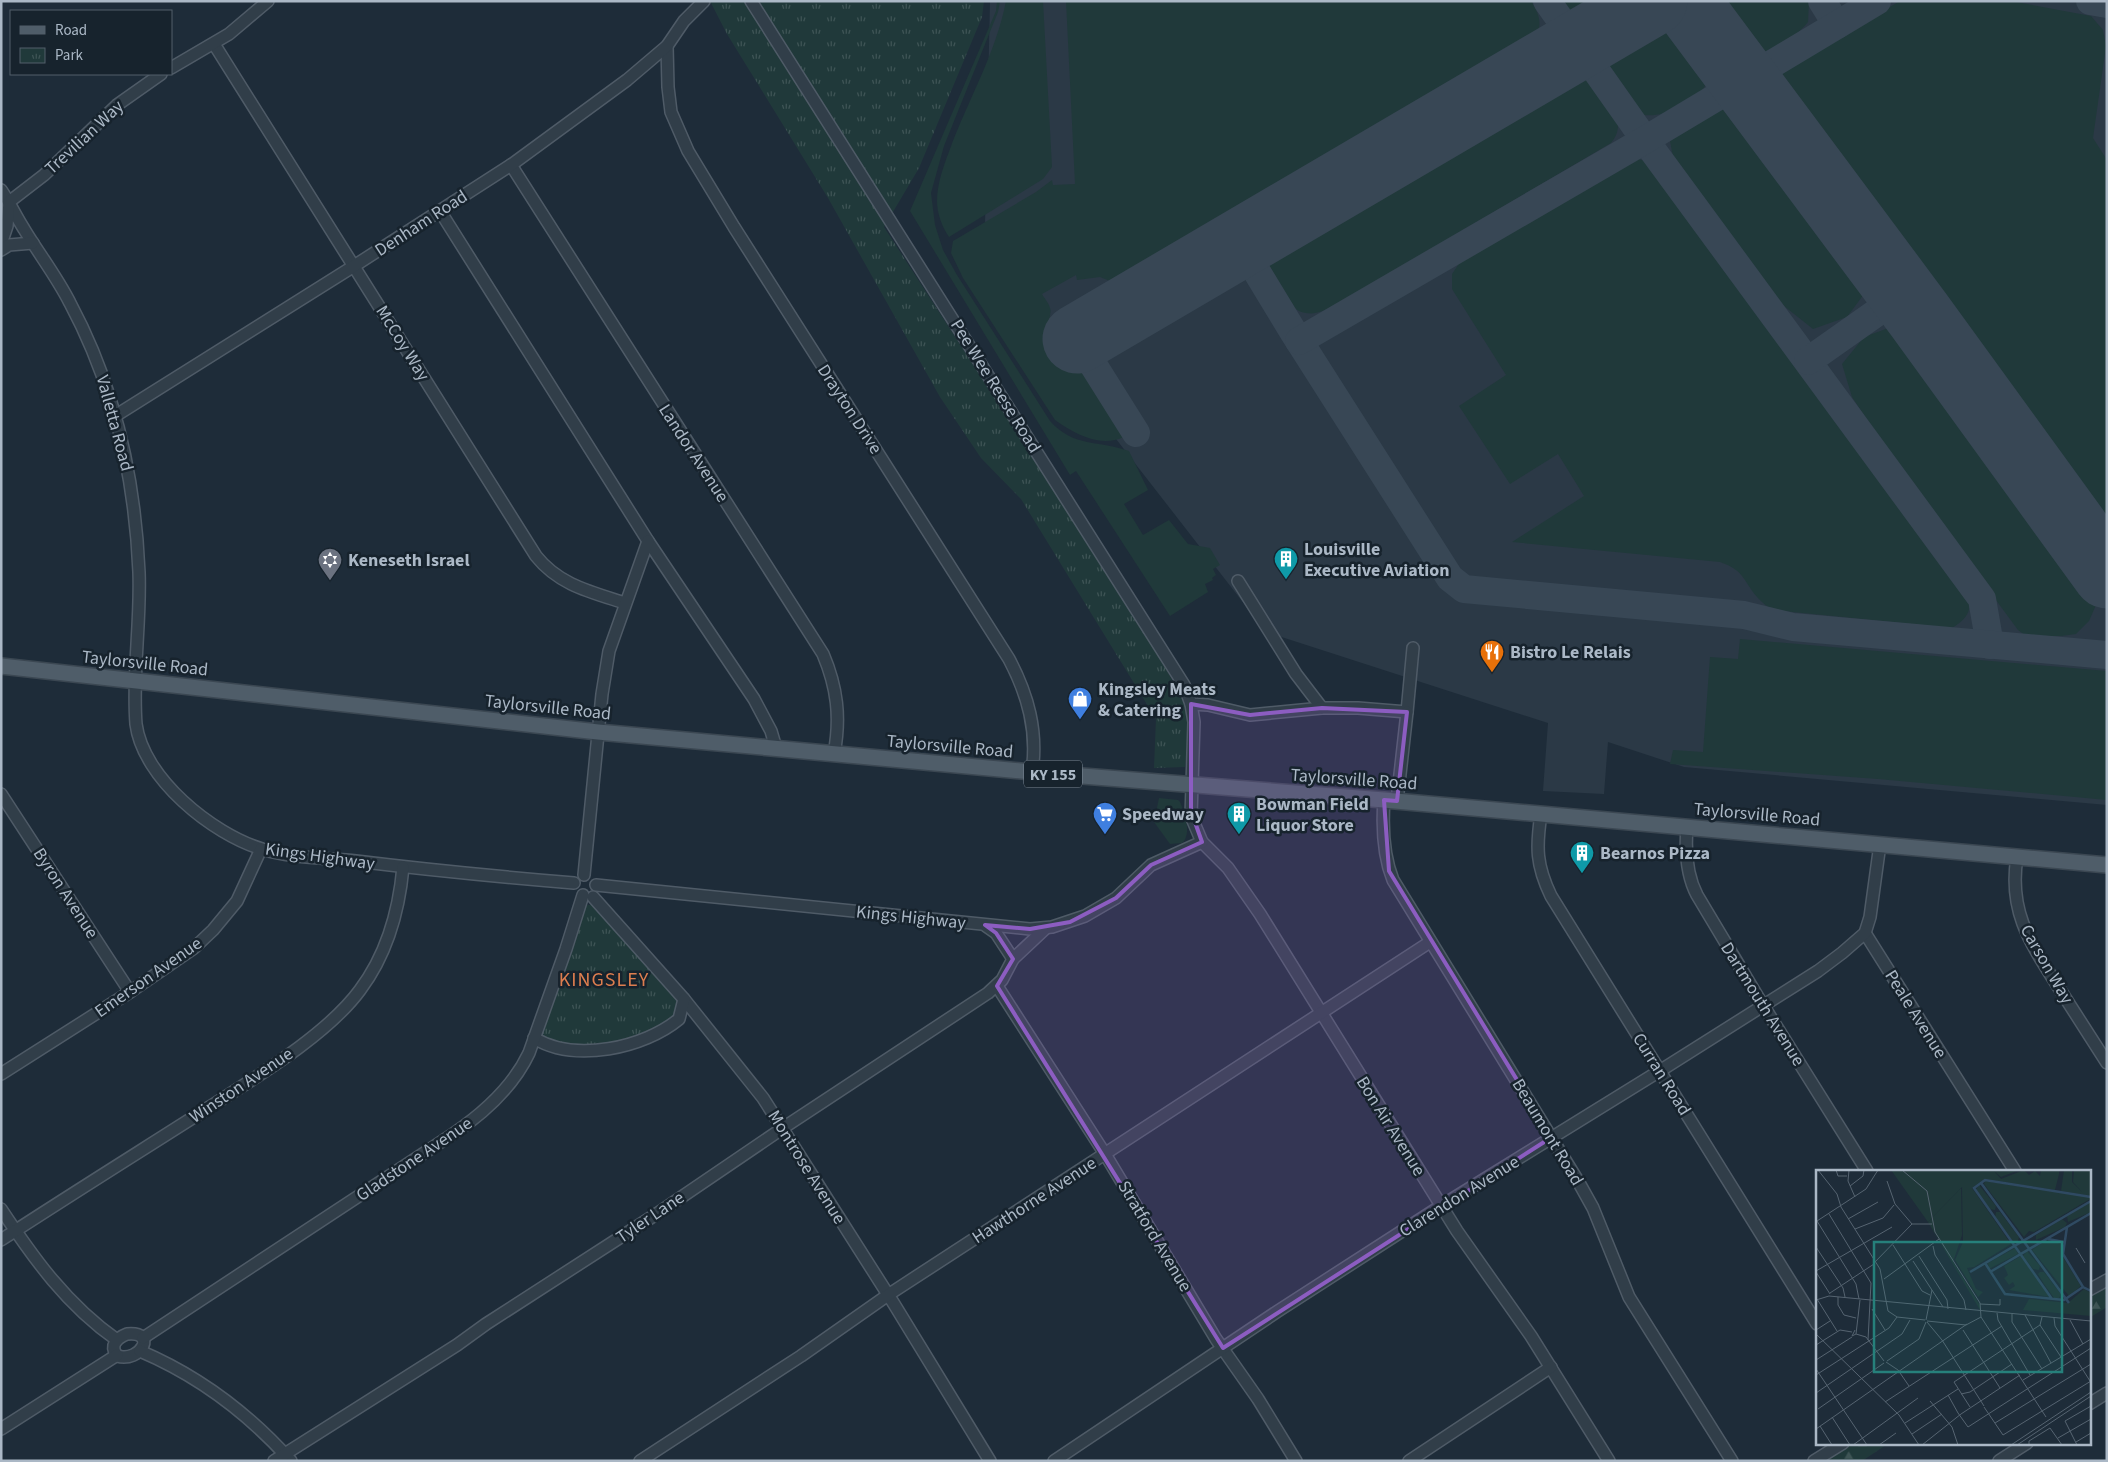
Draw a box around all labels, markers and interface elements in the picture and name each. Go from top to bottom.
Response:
legend [10,10,172,75]
text: Road [55,20,87,41]
text: Park [55,45,84,66]
street label: Trevilian Way [39,94,130,180]
street label: Denham Road [370,184,472,263]
street label: McCoy Way [370,301,436,386]
street label: Pee Wee Reese Road [944,315,1047,458]
street label: Drayton Drive [811,360,888,459]
street label: Valletta Road [90,372,139,474]
street label: Landor Avenue [652,399,735,507]
place label: Louisville Executive Aviation [1304,537,1450,583]
building icon: Louisville Executive Aviation [1273,546,1299,580]
synagogue icon: Keneseth Israel [317,547,343,581]
place label: Keneseth Israel [348,548,470,573]
restaurant icon: Bistro Le Relais [1479,639,1505,673]
place label: Bistro Le Relais [1510,640,1631,665]
street label: Taylorsville Road [80,644,209,683]
place label: Kingsley Meats & Catering [1098,677,1216,723]
shop icon: Kingsley Meats & Catering [1067,686,1093,720]
street label: Taylorsville Road [483,688,612,727]
street label: Taylorsville Road [886,729,1014,764]
road number: KY 155 [1024,761,1082,788]
street label: Taylorsville Road [1290,763,1418,796]
place label: Bowman Field Liquor Store [1256,792,1369,838]
street label: Taylorsville Road [1693,797,1821,832]
supermarket icon: Speedway [1092,801,1118,835]
building icon: Bowman Field Liquor Store [1226,801,1252,835]
place label: Speedway [1122,802,1205,827]
street label: Kings Highway [264,836,377,877]
building icon: Bearnos Pizza [1569,840,1595,874]
place label: Bearnos Pizza [1600,841,1710,866]
street label: Byron Avenue [27,843,104,944]
street label: Kings Highway [855,899,968,936]
street label: Carson Way [2014,920,2080,1009]
street label: Emerson Avenue [90,931,207,1024]
street label: Dartmouth Avenue [1714,937,1811,1071]
street label: Peale Avenue [1878,965,1953,1063]
district label: KINGSLEY [559,966,649,994]
street label: Curran Road [1626,1028,1697,1120]
street label: Winston Avenue [184,1041,298,1129]
street label: Bon Air Avenue [1350,1072,1431,1181]
street label: Beaumont Road [1506,1074,1589,1191]
street label: Montrose Avenue [762,1105,852,1229]
street label: Gladstone Avenue [351,1111,477,1208]
street label: Clarendon Avenue [1394,1149,1524,1243]
street label: Hawthorne Avenue [967,1151,1101,1250]
inset map [1816,1170,2090,1444]
street label: Stratford Avenue [1111,1176,1198,1297]
street label: Tyler Lane [611,1185,689,1249]

